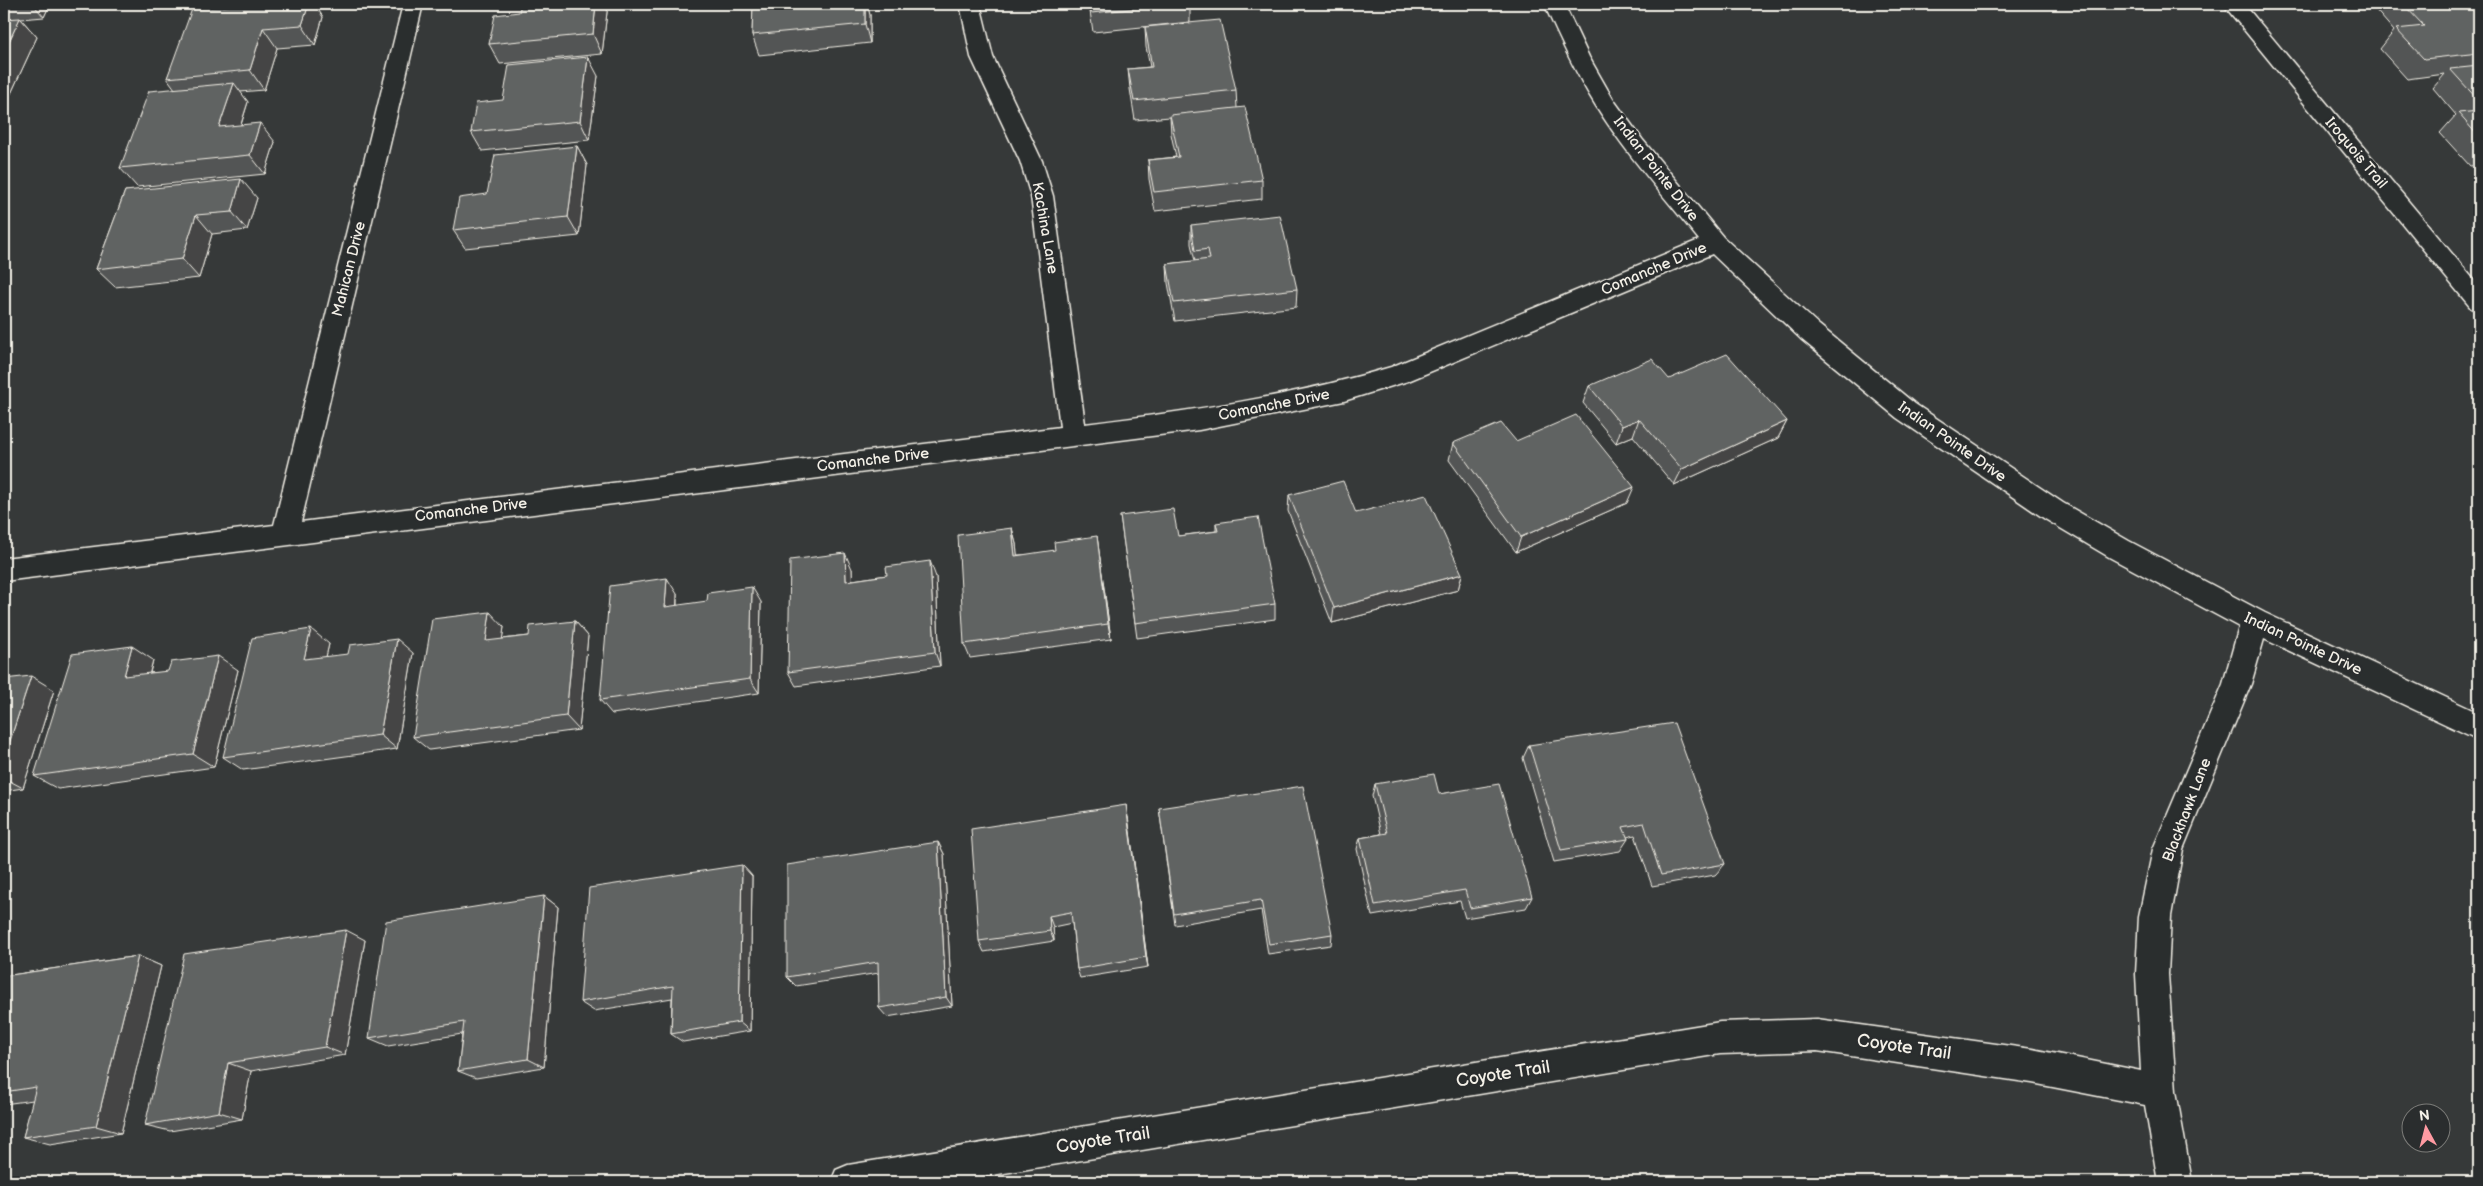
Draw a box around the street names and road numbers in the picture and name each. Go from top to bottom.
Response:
street label: Indian Pointe Drive [1609,113,1703,225]
street label: Iroquois Trail [2321,113,2391,193]
street label: Kachina Lane [1028,181,1062,275]
street label: Mahican Drive [328,219,370,319]
street label: Comanche Drive [1598,238,1710,300]
street label: Comanche Drive [1217,385,1331,425]
street label: Indian Pointe Drive [1894,398,2010,487]
street label: Comanche Drive [816,444,930,476]
street label: Comanche Drive [414,494,528,526]
street label: Indian Pointe Drive [2241,608,2365,680]
street label: Blackhawk Lane [2158,755,2216,865]
street label: Coyote Trail [1856,1030,1952,1064]
street label: Coyote Trail [1454,1056,1552,1092]
street label: Coyote Trail [1054,1122,1152,1158]

